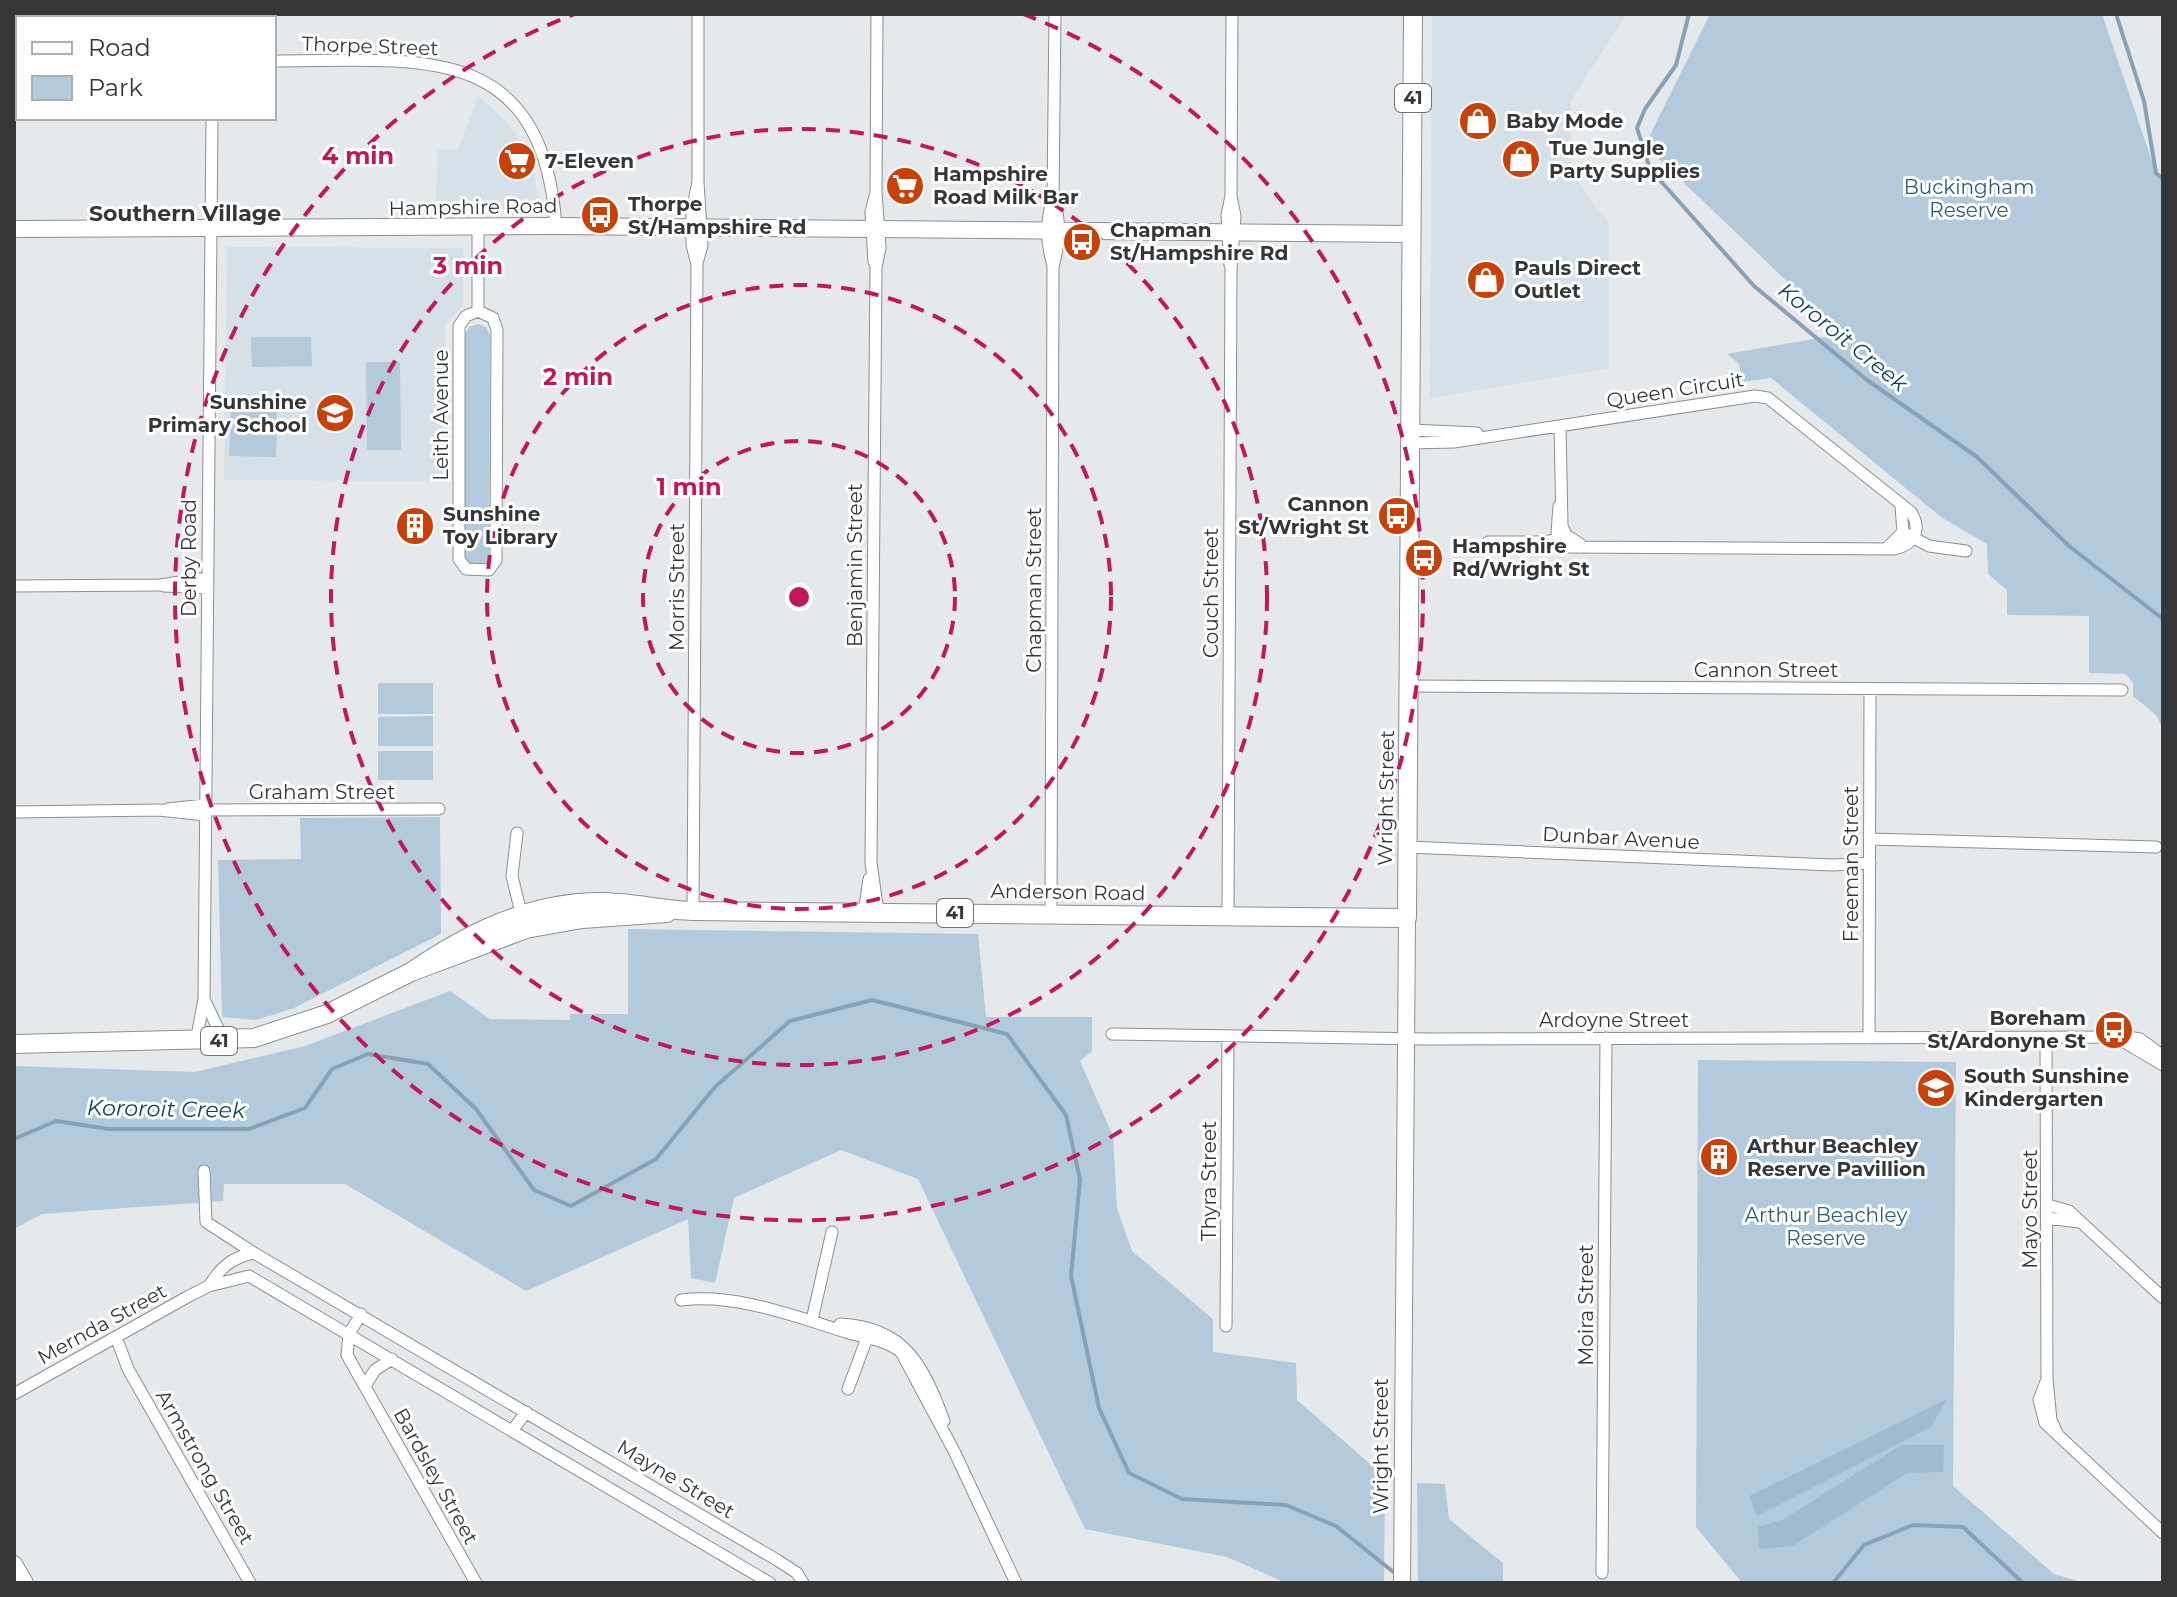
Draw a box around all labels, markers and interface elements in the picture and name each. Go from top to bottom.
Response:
legend [16,16,276,120]
street label: Thorpe Street [301,32,439,60]
text: Road [88,33,151,62]
text: Park [88,73,143,102]
road number: 41 [1395,84,1431,112]
shop icon: Baby Mode [1457,100,1499,142]
place label: Baby Mode [1506,109,1623,133]
place label: Tue Jungle Party Supplies [1549,136,1700,183]
shop icon: Tue Jungle Party Supplies [1500,138,1542,180]
supermarket icon: 7-Eleven [496,140,538,182]
text: 4 min [322,141,394,170]
place label: 7-Eleven [545,149,634,173]
place label: Hampshire Road Milk Bar [933,162,1079,209]
supermarket icon: Hampshire Road Milk Bar [884,165,926,207]
park label: Buckingham Reserve [1904,175,2034,222]
place label: Thorpe St/Hampshire Rd [628,192,806,239]
street label: Hampshire Road [388,194,558,220]
bus stop icon: Thorpe St/Hampshire Rd [579,194,621,236]
district label: Southern Village [89,200,281,227]
place label: Chapman St/Hampshire Rd [1110,218,1288,265]
bus stop icon: Chapman St/Hampshire Rd [1061,221,1103,263]
text: 3 min [432,251,503,280]
place label: Pauls Direct Outlet [1514,256,1641,303]
shop icon: Pauls Direct Outlet [1465,259,1507,301]
water label: Kororoit Creek [1773,277,1914,398]
street label: Leith Avenue [429,349,453,481]
text: 2 min [543,362,613,391]
street label: Queen Circuit [1605,367,1745,413]
place label: Sunshine Primary School [148,390,307,437]
school or university icon: Sunshine Primary School [314,392,356,434]
text: 1 min [656,472,722,501]
street label: Benjamin Street [843,483,867,647]
place label: Cannon St/Wright St [1238,492,1369,539]
bus stop icon: Cannon St/Wright St [1376,495,1418,537]
street label: Derby Road [177,499,201,617]
place label: Sunshine Toy Library [443,502,558,549]
building icon: Sunshine Toy Library [394,505,436,547]
street label: Chapman Street [1022,507,1046,673]
street label: Morris Street [665,523,689,651]
street label: Couch Street [1199,528,1223,658]
place label: Hampshire Rd/Wright St [1452,534,1590,581]
bus stop icon: Hampshire Rd/Wright St [1403,537,1445,579]
centre of rings [785,583,813,611]
street label: Cannon Street [1694,658,1838,682]
street label: Wright Street [1373,730,1399,866]
street label: Graham Street [249,780,395,804]
street label: Freeman Street [1839,786,1863,942]
street label: Dunbar Avenue [1542,822,1700,854]
street label: Anderson Road [990,879,1146,905]
road number: 41 [937,899,973,927]
place label: Boreham St/Ardonyne St [1928,1006,2086,1053]
street label: Ardoyne Street [1539,1008,1689,1032]
bus stop icon: Boreham St/Ardonyne St [2093,1009,2135,1051]
road number: 41 [201,1027,237,1055]
place label: South Sunshine Kindergarten [1964,1064,2129,1111]
school or university icon: South Sunshine Kindergarten [1915,1067,1957,1109]
water label: Kororoit Creek [87,1094,246,1124]
street label: Thyra Street [1197,1121,1221,1241]
place label: Arthur Beachley Reserve Pavillion [1746,1134,1926,1181]
building icon: Arthur Beachley Reserve Pavillion [1698,1136,1740,1178]
street label: Mayo Street [2018,1149,2042,1269]
park label: Arthur Beachley Reserve [1745,1203,1907,1250]
street label: Moira Street [1574,1244,1598,1366]
street label: Mernda Street [33,1279,171,1369]
street label: Wright Street [1369,1378,1393,1514]
street label: Armstrong Street [151,1385,259,1549]
street label: Bardsley Street [389,1404,483,1548]
street label: Mayne Street [613,1435,739,1523]

